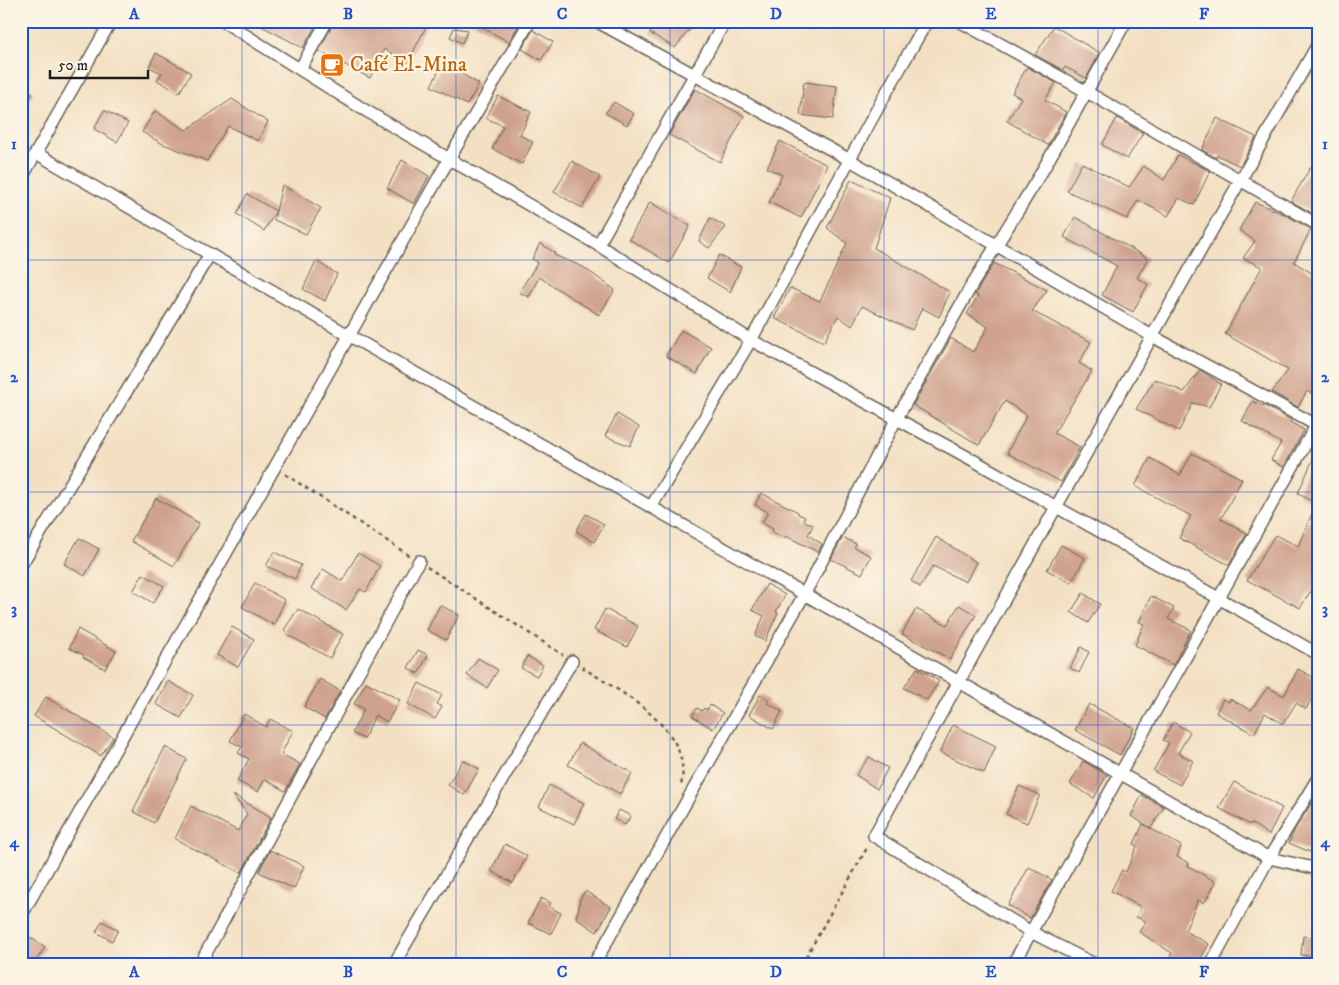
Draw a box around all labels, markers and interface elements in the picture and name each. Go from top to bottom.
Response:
text: A [128,4,140,24]
text: B [343,4,353,24]
text: C [557,4,567,24]
text: D [770,4,782,24]
text: E [985,4,997,24]
text: F [1199,4,1209,24]
scale bar [50,48,148,80]
cafe icon: Café El-Mina [319,52,345,78]
place label: Café El-Mina [350,52,467,78]
text: 50 m [58,56,88,75]
text: 1 [11,134,17,154]
text: 1 [1322,134,1328,154]
text: 2 [10,367,19,387]
text: 2 [1321,367,1330,387]
text: 3 [11,599,17,619]
text: 3 [1322,599,1328,619]
text: 4 [8,832,19,852]
text: 4 [1319,832,1330,852]
text: A [128,962,140,982]
text: B [343,962,353,982]
text: C [557,962,567,982]
text: D [770,962,782,982]
text: E [985,962,997,982]
text: F [1199,962,1209,982]

